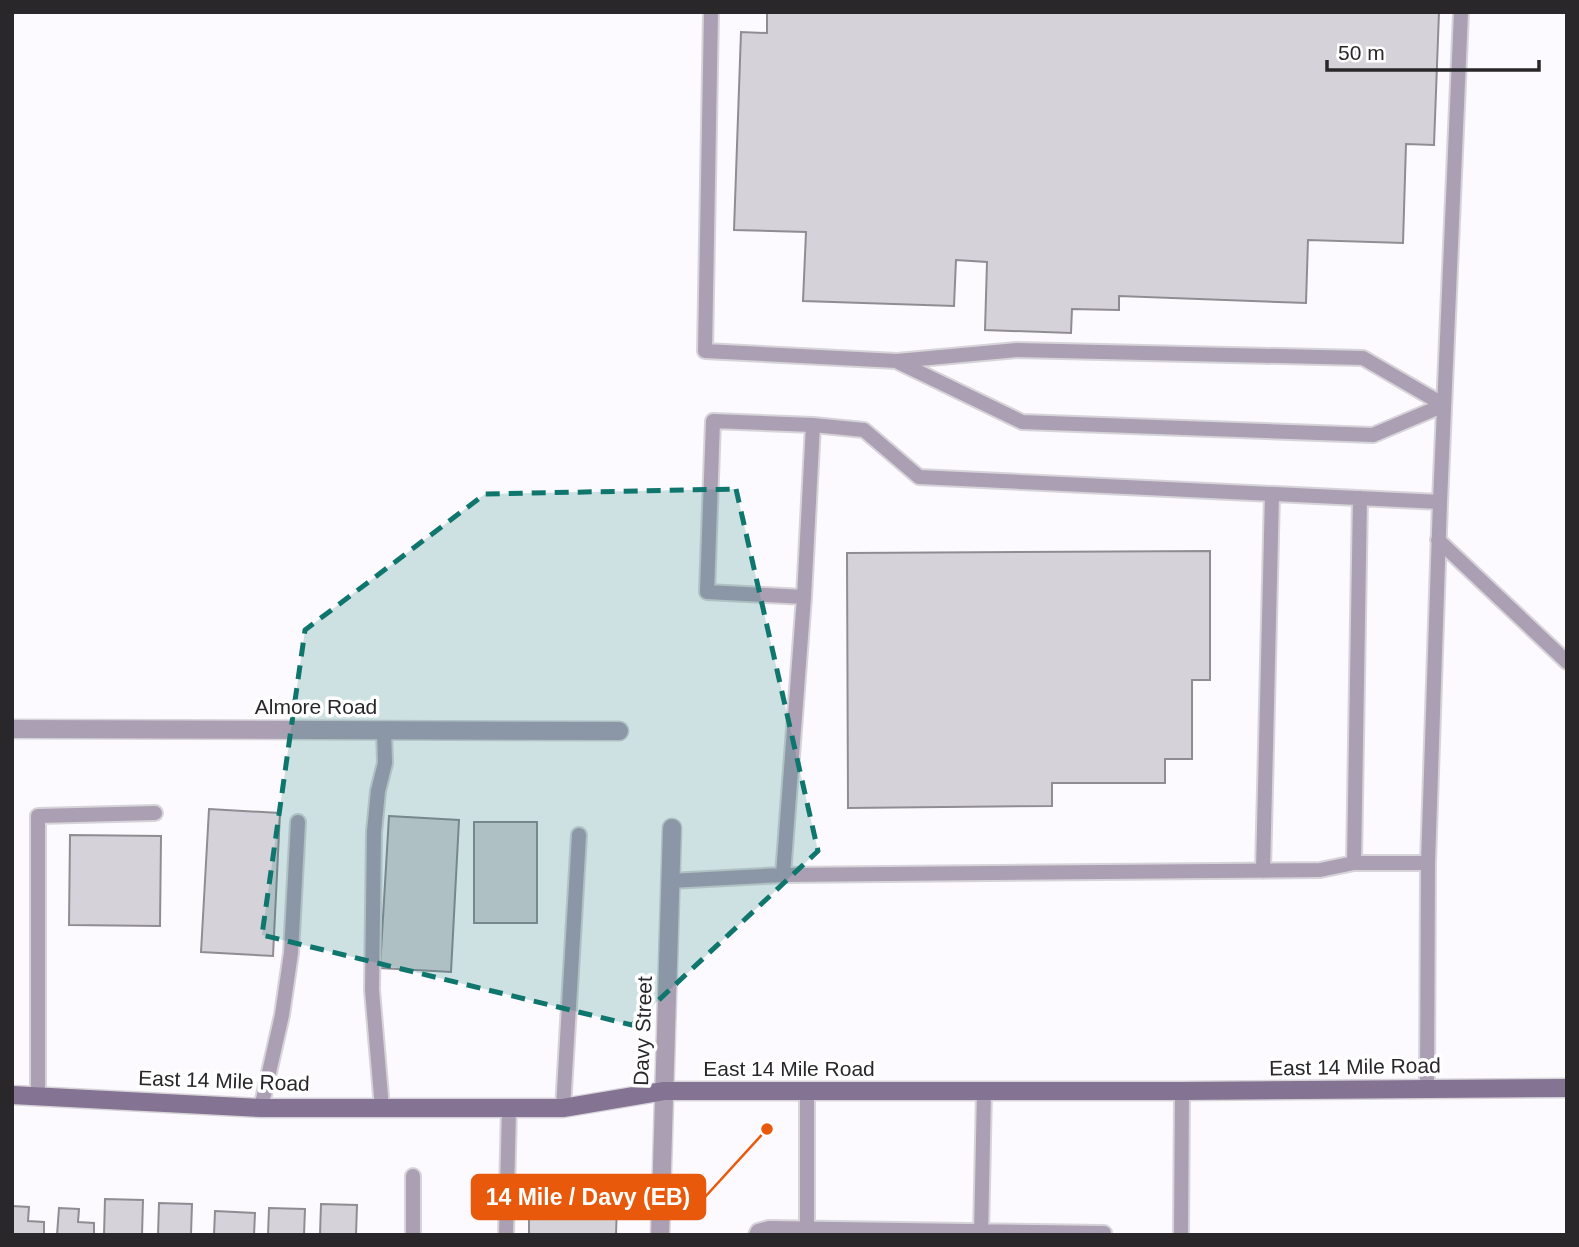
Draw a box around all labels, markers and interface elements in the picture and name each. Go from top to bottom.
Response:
scale bar [1327,28,1539,72]
text: 50 m [1338,41,1385,64]
street label: Almore Road [255,695,377,718]
street label: Davy Street [629,976,656,1086]
street label: East 14 Mile Road [1269,1054,1441,1079]
street label: East 14 Mile Road [703,1057,875,1080]
street label: East 14 Mile Road [138,1066,310,1095]
callout: 14 Mile / Davy (EB) [472,1175,705,1219]
text: 14 Mile / Davy (EB) [486,1184,690,1210]

